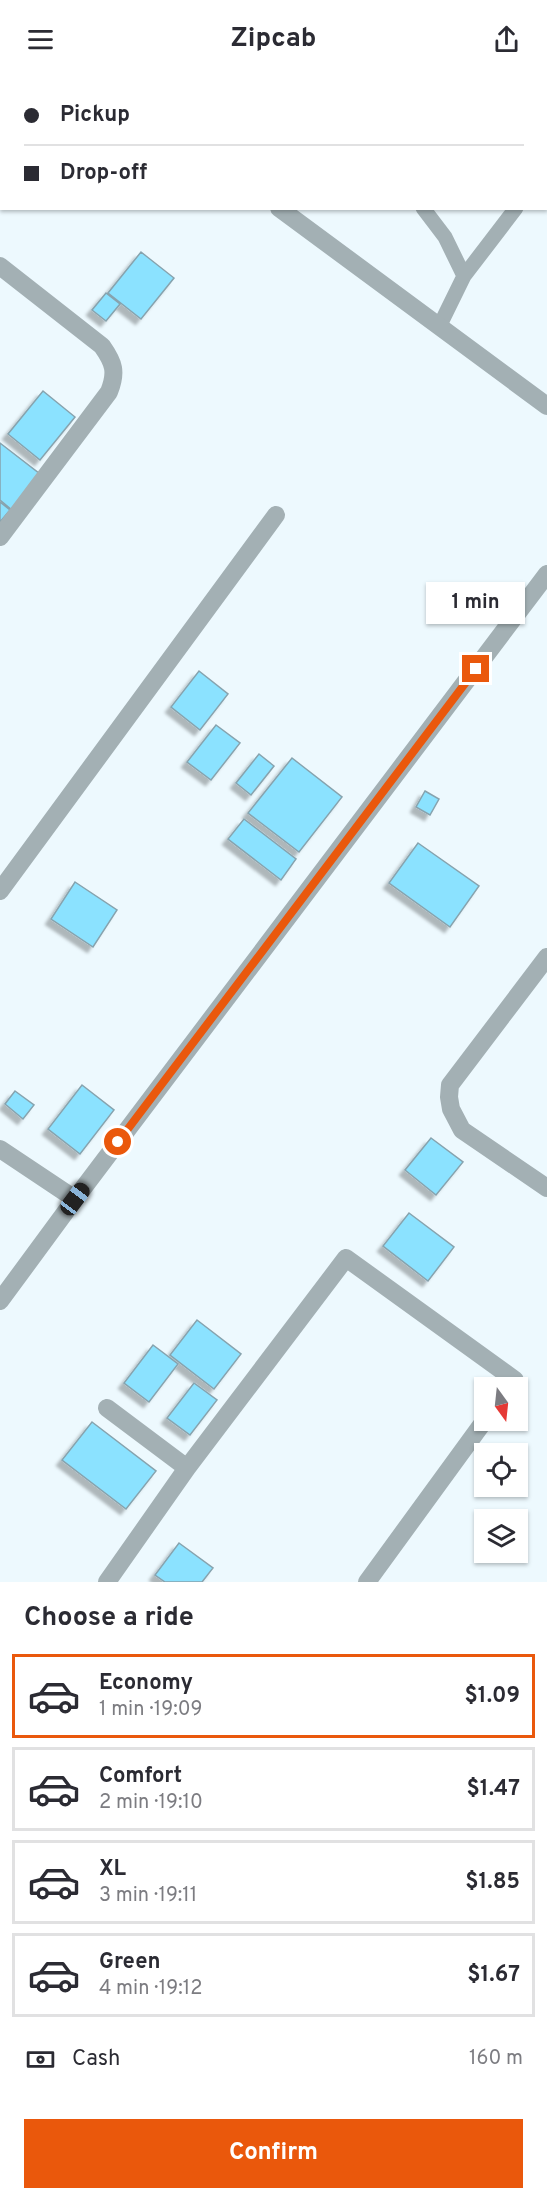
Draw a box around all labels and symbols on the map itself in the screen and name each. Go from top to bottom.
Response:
callout: 1 min [426,582,526,624]
route end [462,655,489,682]
route start [104,1128,131,1155]
car [57,1179,93,1219]
north arrow [474,1377,528,1431]

